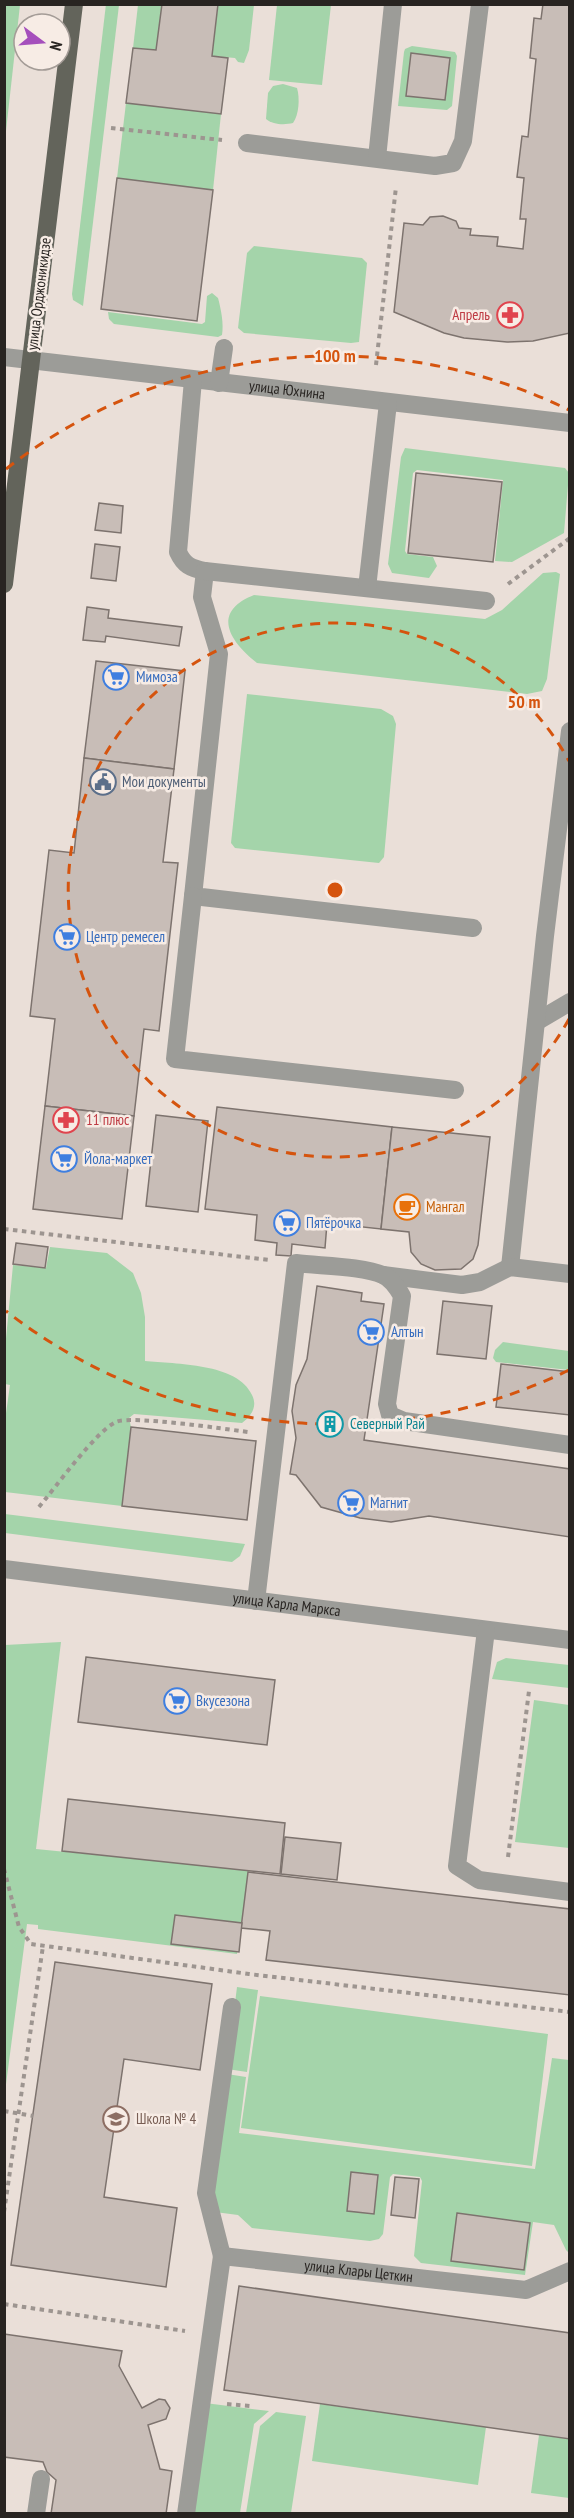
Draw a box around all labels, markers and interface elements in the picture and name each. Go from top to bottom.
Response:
north arrow [12,12,72,72]
text: N [46,39,67,53]
street label: улица Орджоникидзе [22,237,55,351]
pharmacy icon: Апрель [495,300,525,330]
place label: Апрель [452,305,490,324]
text: 100 m [314,344,356,367]
street label: улица Юхнина [248,376,326,403]
supermarket icon: Мимоза [101,662,131,692]
place label: Мимоза [136,667,178,686]
text: 50 m [508,690,540,713]
public building icon: Мои документы [88,767,118,797]
place label: Мои документы [122,772,206,791]
centre of rings [325,880,345,900]
supermarket icon: Центр ремесел [52,922,82,952]
place label: Центр ремесел [86,927,165,946]
pharmacy icon: 11 плюс [51,1105,81,1135]
place label: 11 плюс [86,1110,130,1129]
supermarket icon: Йола-маркет [49,1144,79,1174]
place label: Йола-маркет [84,1149,152,1168]
cafe icon: Мангал [392,1192,422,1222]
place label: Мангал [426,1197,465,1216]
supermarket icon: Пятёрочка [272,1208,302,1238]
place label: Пятёрочка [306,1213,361,1232]
supermarket icon: Алтын [356,1317,386,1347]
place label: Алтын [391,1322,423,1341]
building icon: Северный Рай [315,1409,345,1439]
place label: Северный Рай [350,1414,425,1433]
supermarket icon: Магнит [336,1488,366,1518]
place label: Магнит [370,1493,408,1512]
street label: улица Карла Маркса [232,1588,342,1620]
supermarket icon: Вкусезона [162,1686,192,1716]
place label: Вкусезона [196,1691,250,1710]
school or university icon: Школа № 4 [101,2104,131,2134]
place label: Школа № 4 [136,2109,196,2128]
street label: улица Клары Цеткин [303,2255,414,2286]

